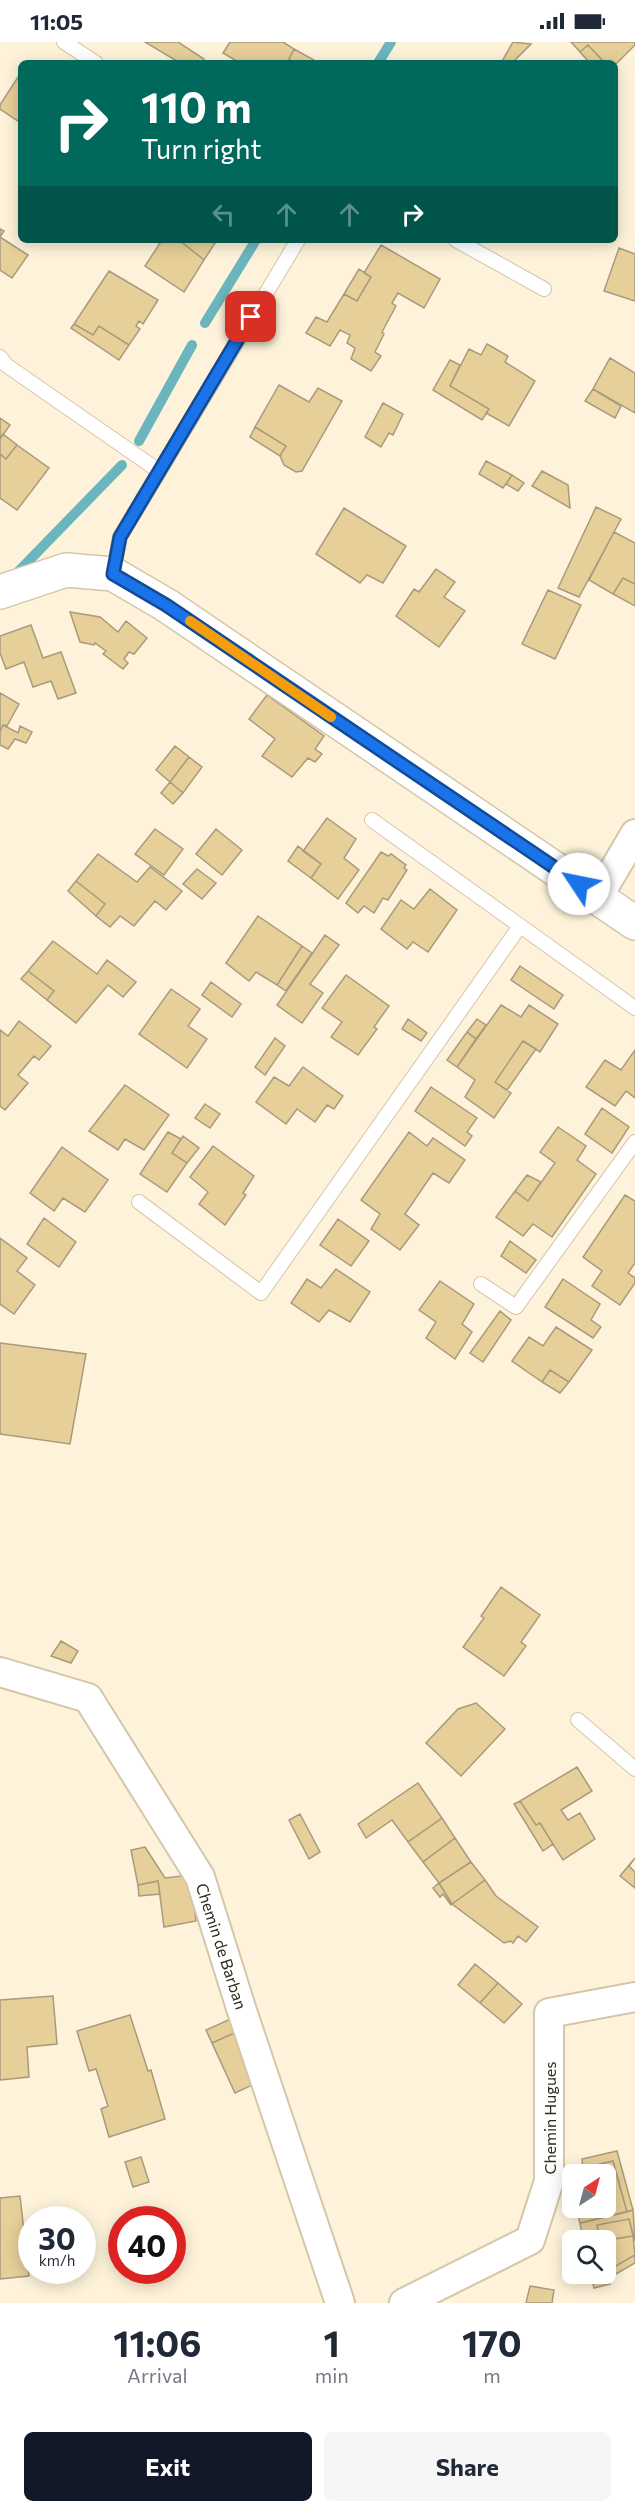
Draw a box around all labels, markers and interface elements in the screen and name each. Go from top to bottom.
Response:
text: 11:05 [30,8,83,35]
text: 110 m [141,80,252,132]
icon: right [42,84,120,162]
text: Turn right [141,132,261,165]
icon: left [207,198,240,231]
icon: ahead [270,198,303,231]
icon: ahead [333,198,366,231]
icon: right [396,198,429,231]
pin [225,291,276,342]
icon: arrive [234,300,267,333]
position arrow [547,852,611,916]
street label: Chemin de Barban [193,1880,251,2012]
street label: Chemin Hugues [540,2061,559,2175]
north arrow [562,2164,616,2218]
map controls [562,2164,616,2284]
speed limit sign: 40 [108,2206,186,2284]
text: 30 [38,2219,76,2256]
button: search [562,2230,616,2284]
text: km/h [39,2251,75,2269]
text: 11:06 [113,2320,201,2364]
text: 1 [324,2320,340,2364]
text: 170 [462,2320,522,2364]
text: Arrival [127,2363,188,2387]
text: min [315,2363,349,2387]
text: m [483,2363,501,2387]
button: Exit [24,2432,312,2501]
button: Share [324,2432,611,2501]

